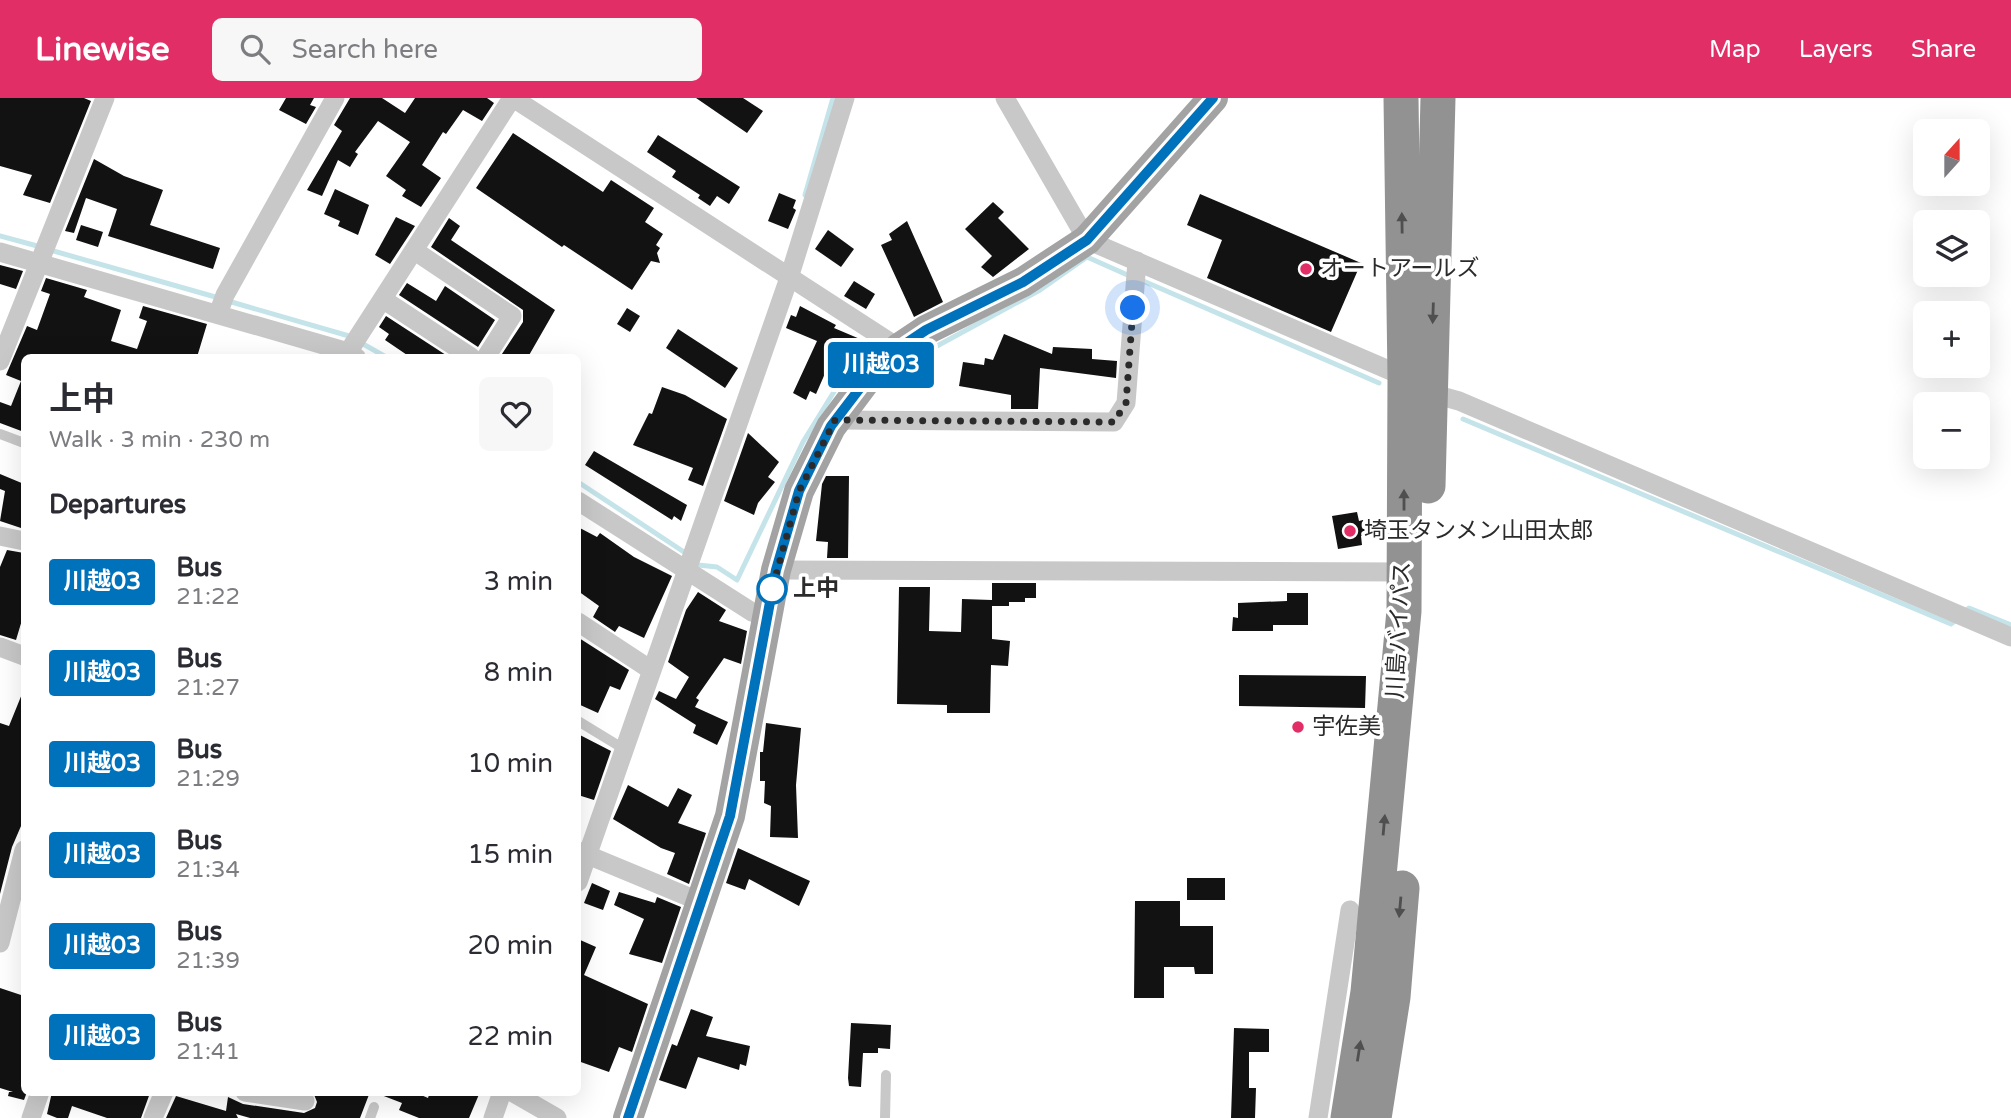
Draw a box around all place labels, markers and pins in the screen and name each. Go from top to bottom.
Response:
place label: オートアールズ [1320,255,1480,283]
marker: オートアールズ [1298,261,1314,277]
place label: 埼玉タンメン山田太郎 [1364,517,1593,545]
marker: 埼玉タンメン山田太郎 [1342,523,1358,539]
marker: 上中 [757,574,787,604]
place label: 上中 [793,575,839,603]
place label: 宇佐美 [1312,713,1381,741]
marker: 宇佐美 [1290,719,1306,735]

